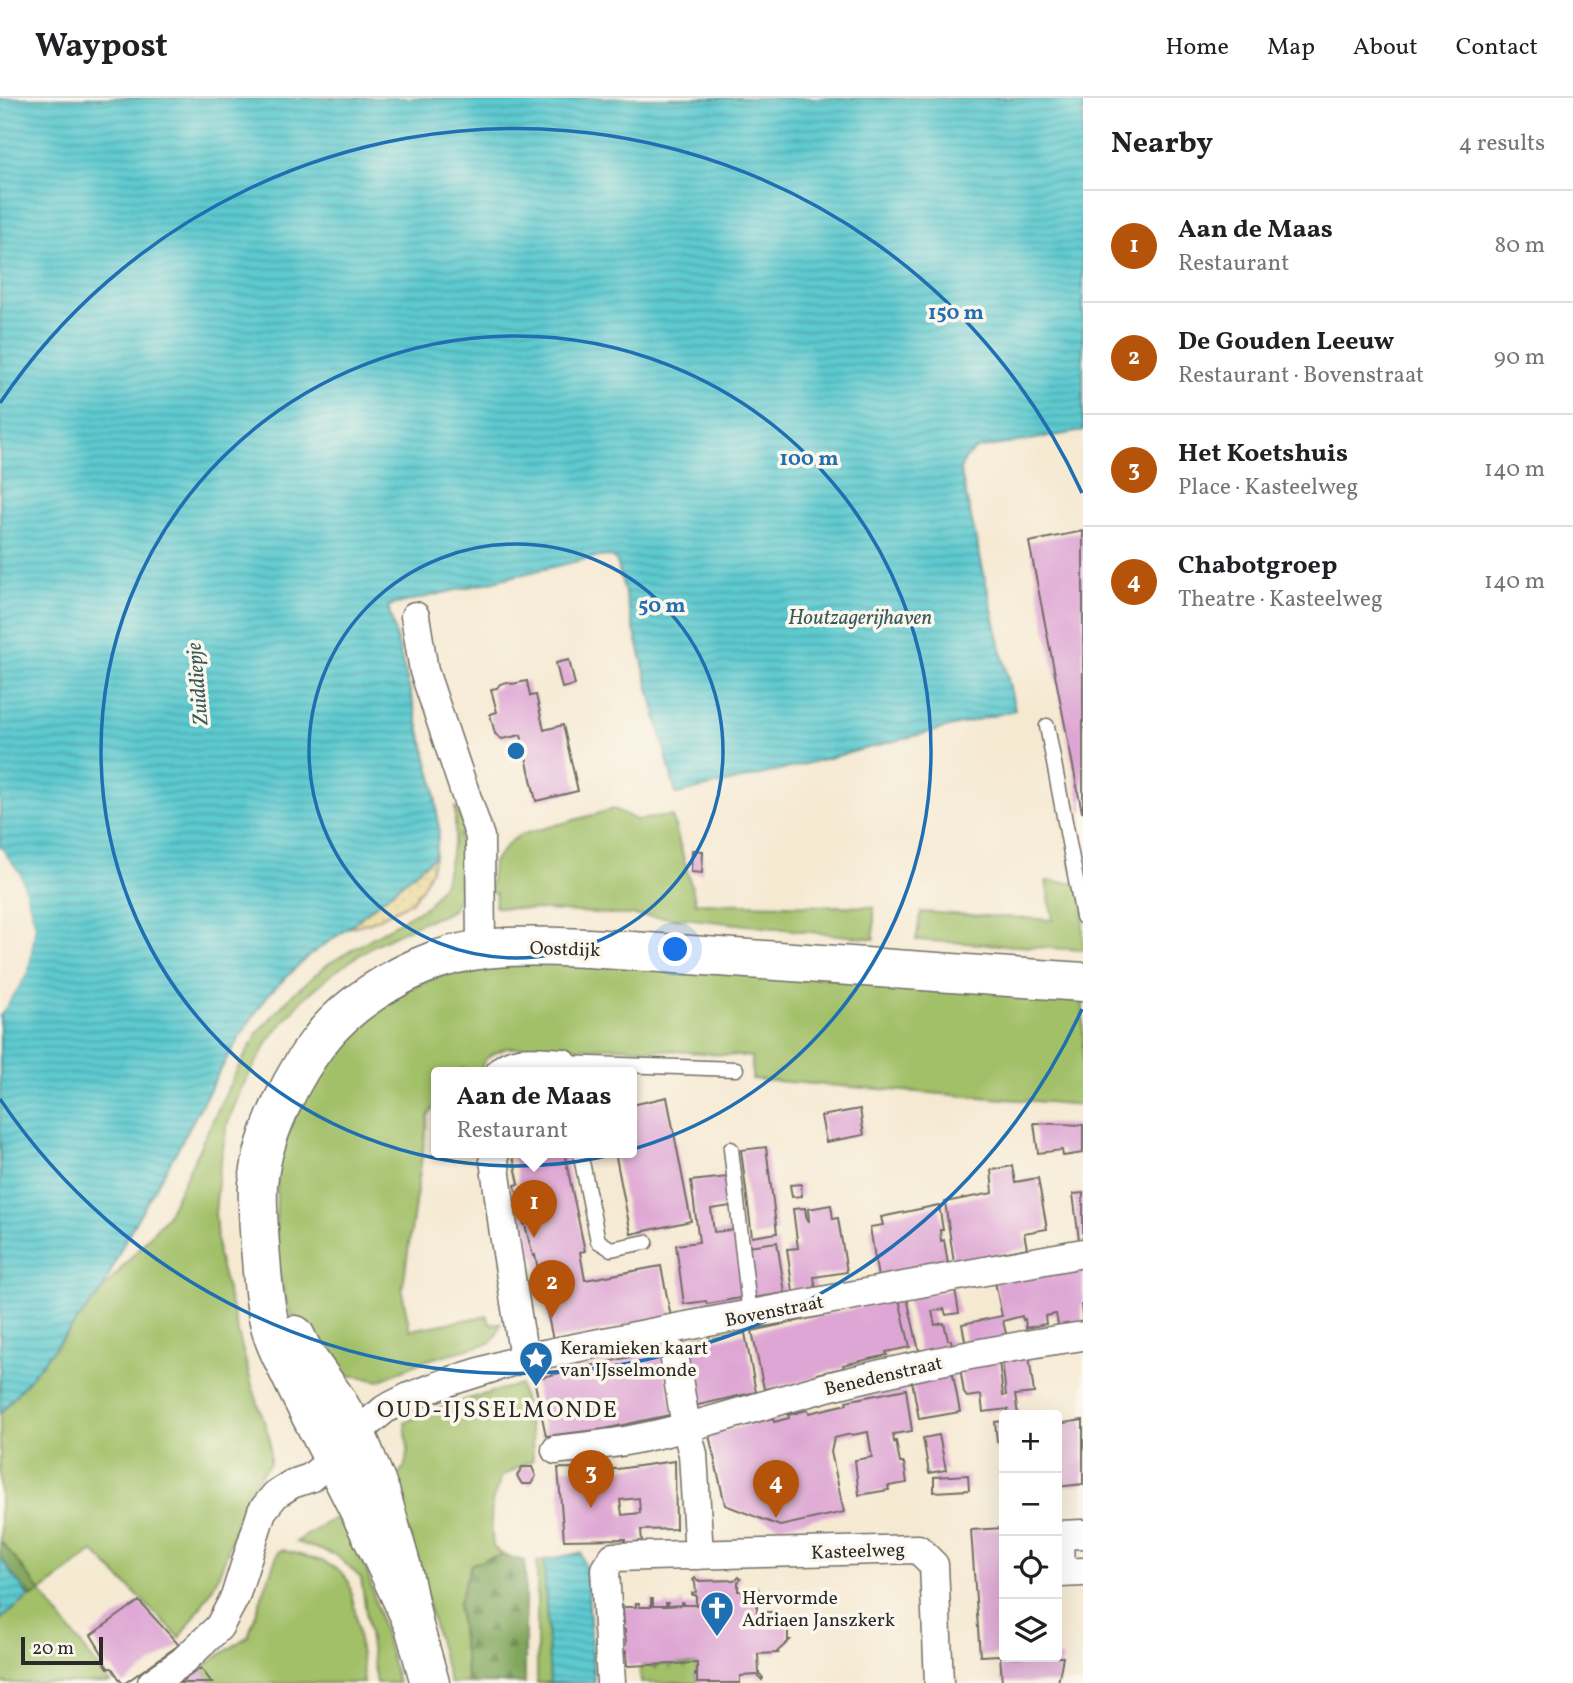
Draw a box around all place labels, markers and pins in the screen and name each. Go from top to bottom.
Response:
centre of rings [504,739,528,763]
pin: 1 [511,1180,557,1238]
pin: 2 [529,1260,575,1318]
place label: Keramieken kaart van IJsselmonde [560,1336,709,1384]
place icon: Keramieken kaart van IJsselmonde [517,1339,555,1388]
pin: 3 [568,1450,614,1508]
pin: 4 [753,1460,799,1518]
place label: Hervormde Adriaen Janszkerk [742,1586,895,1634]
church icon: Hervormde Adriaen Janszkerk [698,1589,736,1638]

